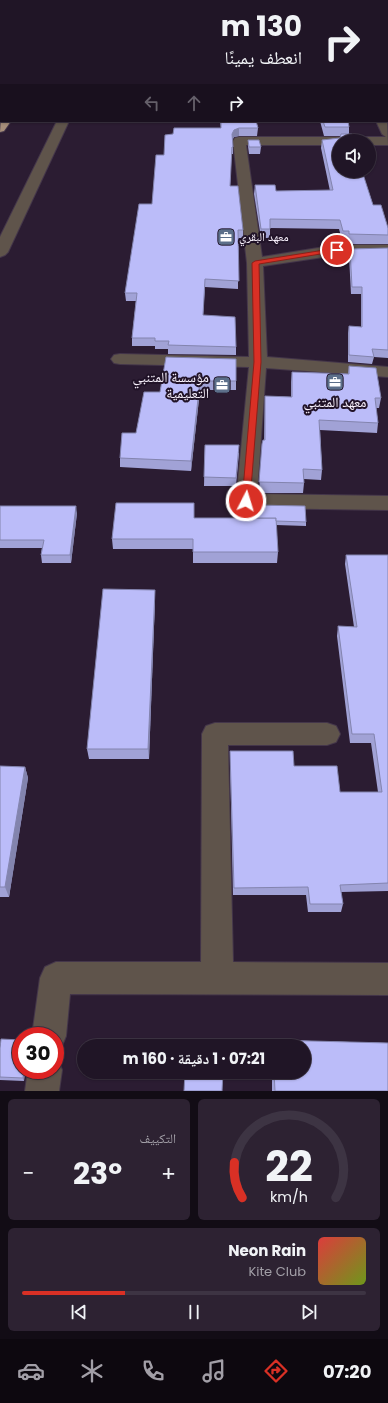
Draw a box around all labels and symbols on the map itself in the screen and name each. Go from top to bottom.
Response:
office icon: معهد البقري [216,227,236,247]
place label: معهد البقري [239,228,289,247]
pin [320,233,354,267]
place label: مؤسسة المتنبي التعليمية [133,367,209,403]
office icon: معهد المتنبي [325,372,345,392]
office icon: مؤسسة المتنبي التعليمية [212,375,232,395]
place label: معهد المتنبي [304,392,366,414]
position arrow [225,480,267,522]
speed limit sign: 30 [12,1027,64,1079]

